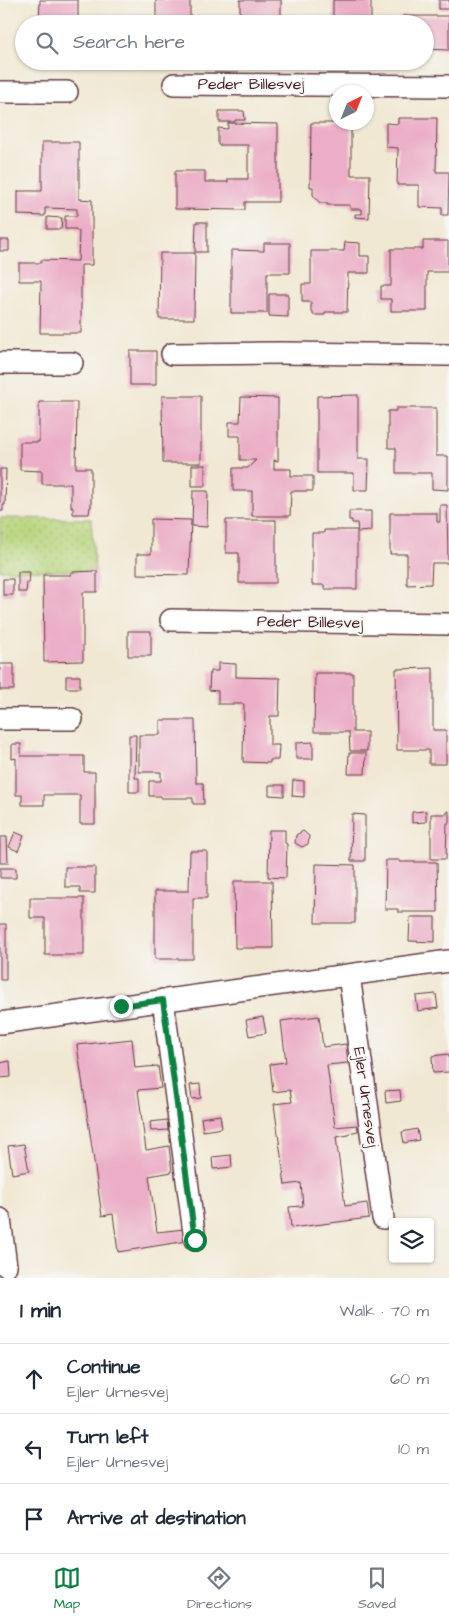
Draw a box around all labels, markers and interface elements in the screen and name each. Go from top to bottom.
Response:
search box [15,15,434,70]
icon: search [33,29,61,57]
text: Search here [73,29,185,56]
street label: Peder Billesvej [198,73,304,95]
north arrow [329,85,374,130]
street label: Peder Billesvej [257,610,363,634]
route end [110,995,133,1018]
street label: Ejler Urnesvej [348,1045,384,1149]
map controls [389,1218,434,1263]
button: layers [389,1218,434,1263]
route start [184,1229,207,1252]
text: 1 min [20,1296,61,1325]
text: Walk · 70 m [340,1300,429,1322]
text: Continue [67,1354,141,1381]
icon: ahead [20,1365,48,1393]
text: 60 m [390,1368,429,1390]
text: Ejler Urnesvej [67,1381,168,1403]
text: Turn left [67,1424,148,1451]
icon: left [20,1435,48,1463]
text: 10 m [398,1438,429,1460]
text: Ejler Urnesvej [67,1451,168,1473]
icon: arrive [20,1505,48,1533]
text: Arrive at destination [67,1505,246,1532]
tab: Map [53,1564,81,1614]
tab: Directions [187,1564,252,1614]
tab: Saved [358,1564,396,1614]

